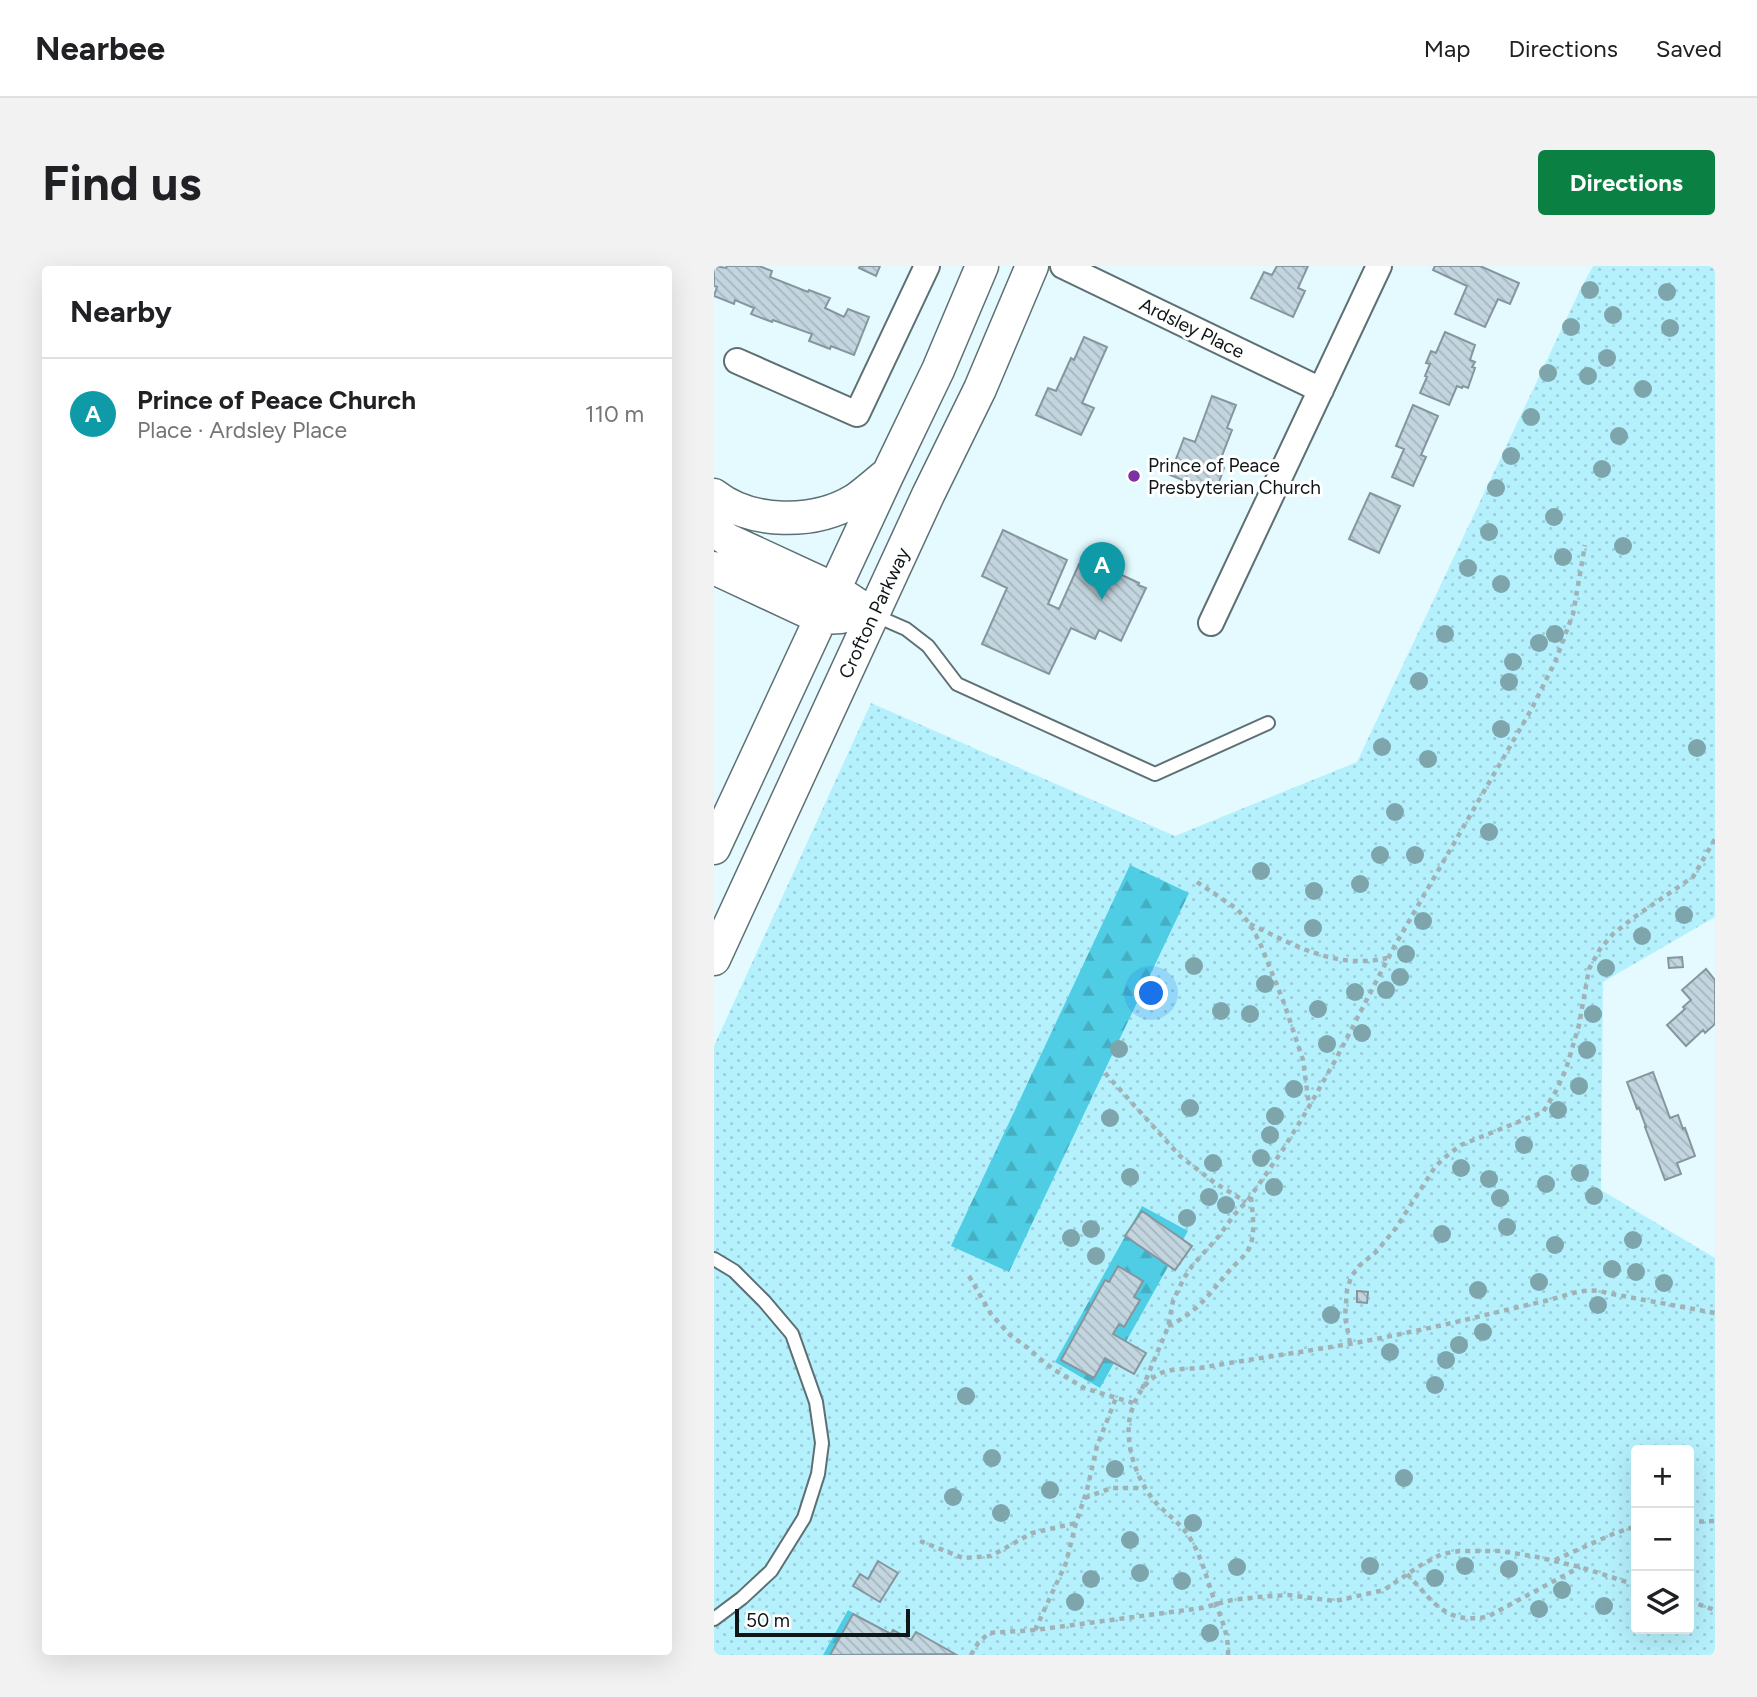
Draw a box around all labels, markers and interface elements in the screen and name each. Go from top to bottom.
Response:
text: Nearbee [35,29,165,68]
text: Map [1424,34,1470,63]
text: Directions [1508,34,1618,63]
text: Saved [1656,34,1722,63]
button: Directions [1538,150,1715,215]
text: Find us [42,153,201,212]
text: Nearby [70,293,172,330]
street label: Ardsley Place [1136,293,1248,363]
text: Prince of Peace Church [137,384,416,416]
text: A [85,400,101,428]
text: 110 m [585,400,644,428]
text: Place · Ardsley Place [137,416,347,444]
place label: Prince of Peace Presbyterian Church [1148,454,1321,499]
marker: Prince of Peace Presbyterian Church [1126,468,1142,484]
pin: A [1079,542,1125,600]
street label: Crofton Parkway [834,544,914,682]
your location [1134,976,1168,1010]
map controls [1631,1445,1694,1634]
button: + [1631,1445,1694,1508]
button: − [1631,1508,1694,1571]
button: layers [1631,1571,1694,1634]
scale bar [735,1606,910,1638]
text: 50 m [746,1609,790,1632]

